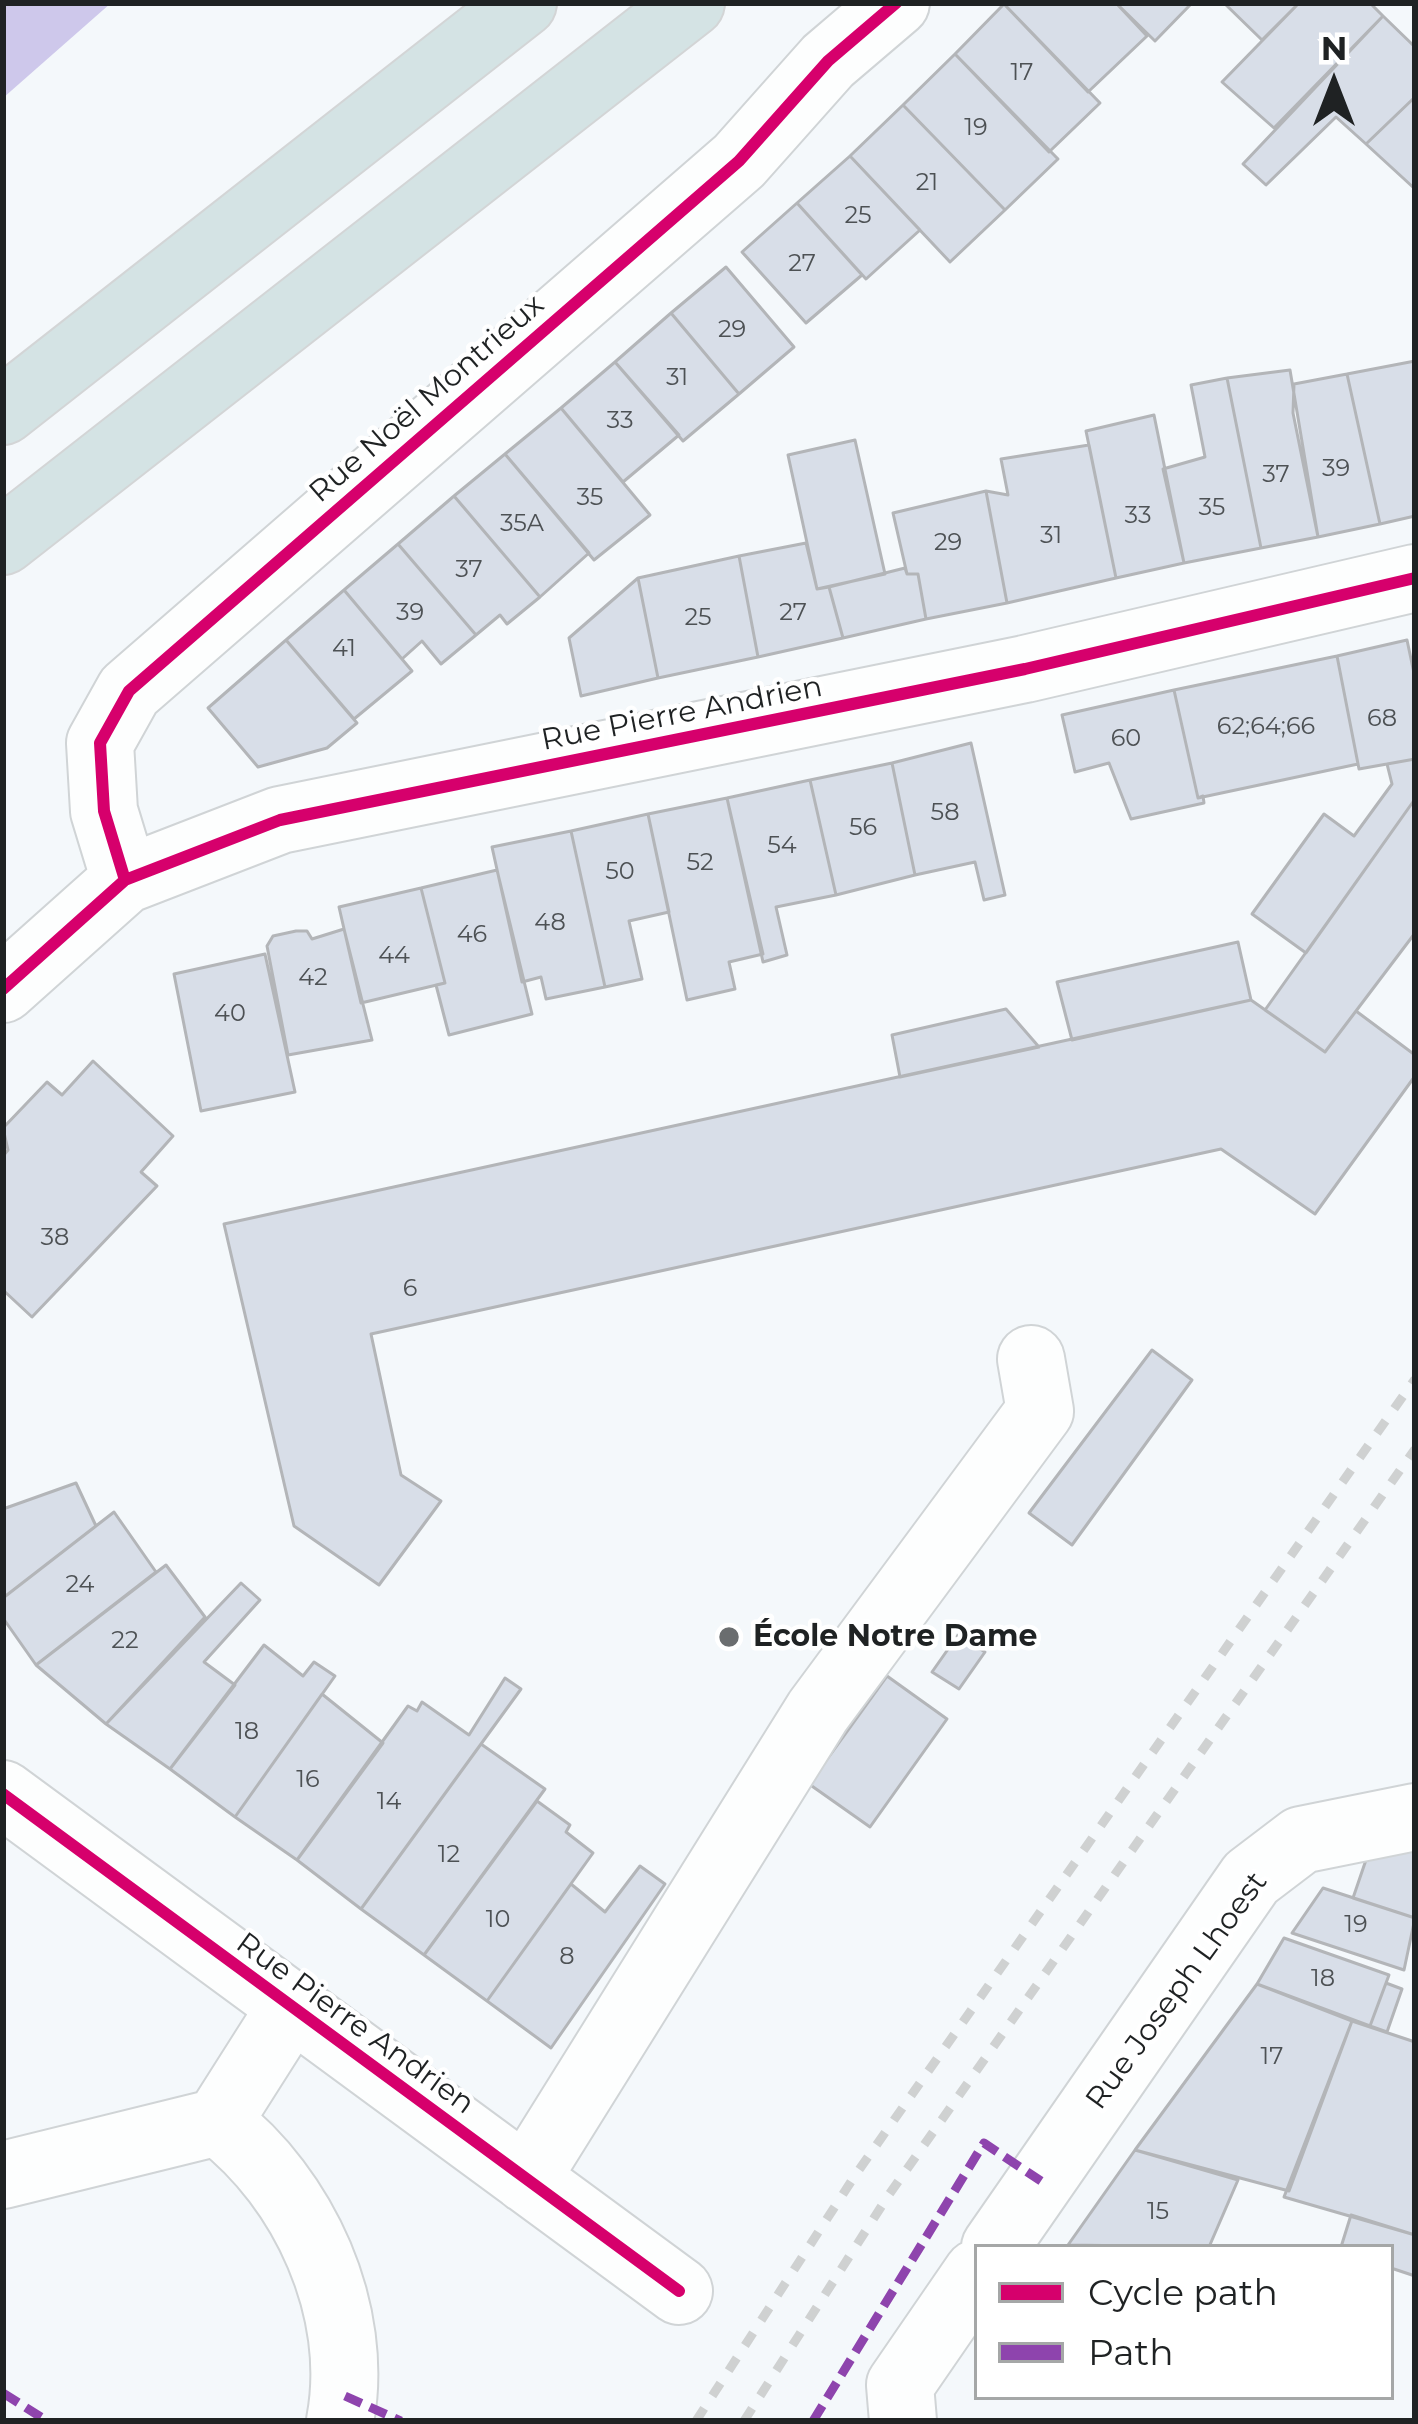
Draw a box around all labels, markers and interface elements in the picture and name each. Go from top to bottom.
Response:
north arrow [1274,24,1394,144]
text: N [1321,28,1347,68]
house number: 17 [1011,59,1033,87]
house number: 19 [964,114,988,142]
house number: 21 [916,169,938,197]
house number: 25 [844,202,872,230]
house number: 27 [788,250,816,278]
street label: Rue Noël Montrieux [302,287,552,511]
house number: 29 [718,316,746,344]
house number: 31 [666,364,688,392]
house number: 33 [607,407,633,435]
house number: 39 [1322,455,1350,483]
house number: 37 [1262,461,1290,489]
house number: 35 [577,484,603,512]
house number: 35 [1199,494,1225,522]
house number: 33 [1125,502,1151,530]
house number: 35A [500,510,544,538]
house number: 31 [1040,522,1062,550]
house number: 29 [934,529,962,557]
house number: 37 [455,556,483,584]
house number: 39 [396,599,424,627]
house number: 27 [779,599,807,627]
house number: 25 [684,604,712,632]
house number: 41 [332,635,356,663]
street label: Rue Pierre Andrien [538,669,826,759]
house number: 68 [1367,705,1397,733]
house number: 62;64;66 [1217,713,1315,741]
house number: 60 [1111,725,1141,753]
house number: 58 [931,799,959,827]
house number: 56 [849,814,877,842]
house number: 54 [767,832,797,860]
house number: 52 [686,849,714,877]
house number: 50 [605,858,635,886]
house number: 48 [534,909,566,937]
house number: 46 [457,921,487,949]
house number: 44 [378,942,410,970]
house number: 42 [298,964,328,992]
house number: 40 [214,1000,246,1028]
house number: 38 [41,1224,69,1252]
house number: 6 [403,1275,417,1303]
house number: 24 [66,1571,94,1599]
place label: École Notre Dame [753,1619,1037,1655]
marker: École Notre Dame [716,1624,742,1650]
house number: 22 [111,1627,139,1655]
house number: 18 [235,1718,259,1746]
house number: 16 [296,1766,320,1794]
house number: 14 [377,1788,401,1816]
house number: 12 [438,1841,460,1869]
street label: Rue Joseph Lhoest [1079,1865,1275,2117]
house number: 10 [486,1906,510,1934]
house number: 19 [1344,1911,1368,1939]
street label: Rue Pierre Andrien [229,1926,481,2122]
house number: 8 [559,1943,575,1971]
house number: 18 [1311,1965,1335,1993]
house number: 17 [1261,2043,1283,2071]
house number: 15 [1147,2198,1169,2226]
legend [974,2244,1394,2400]
text: Cycle path [1088,2270,1278,2314]
text: Path [1088,2330,1174,2374]

